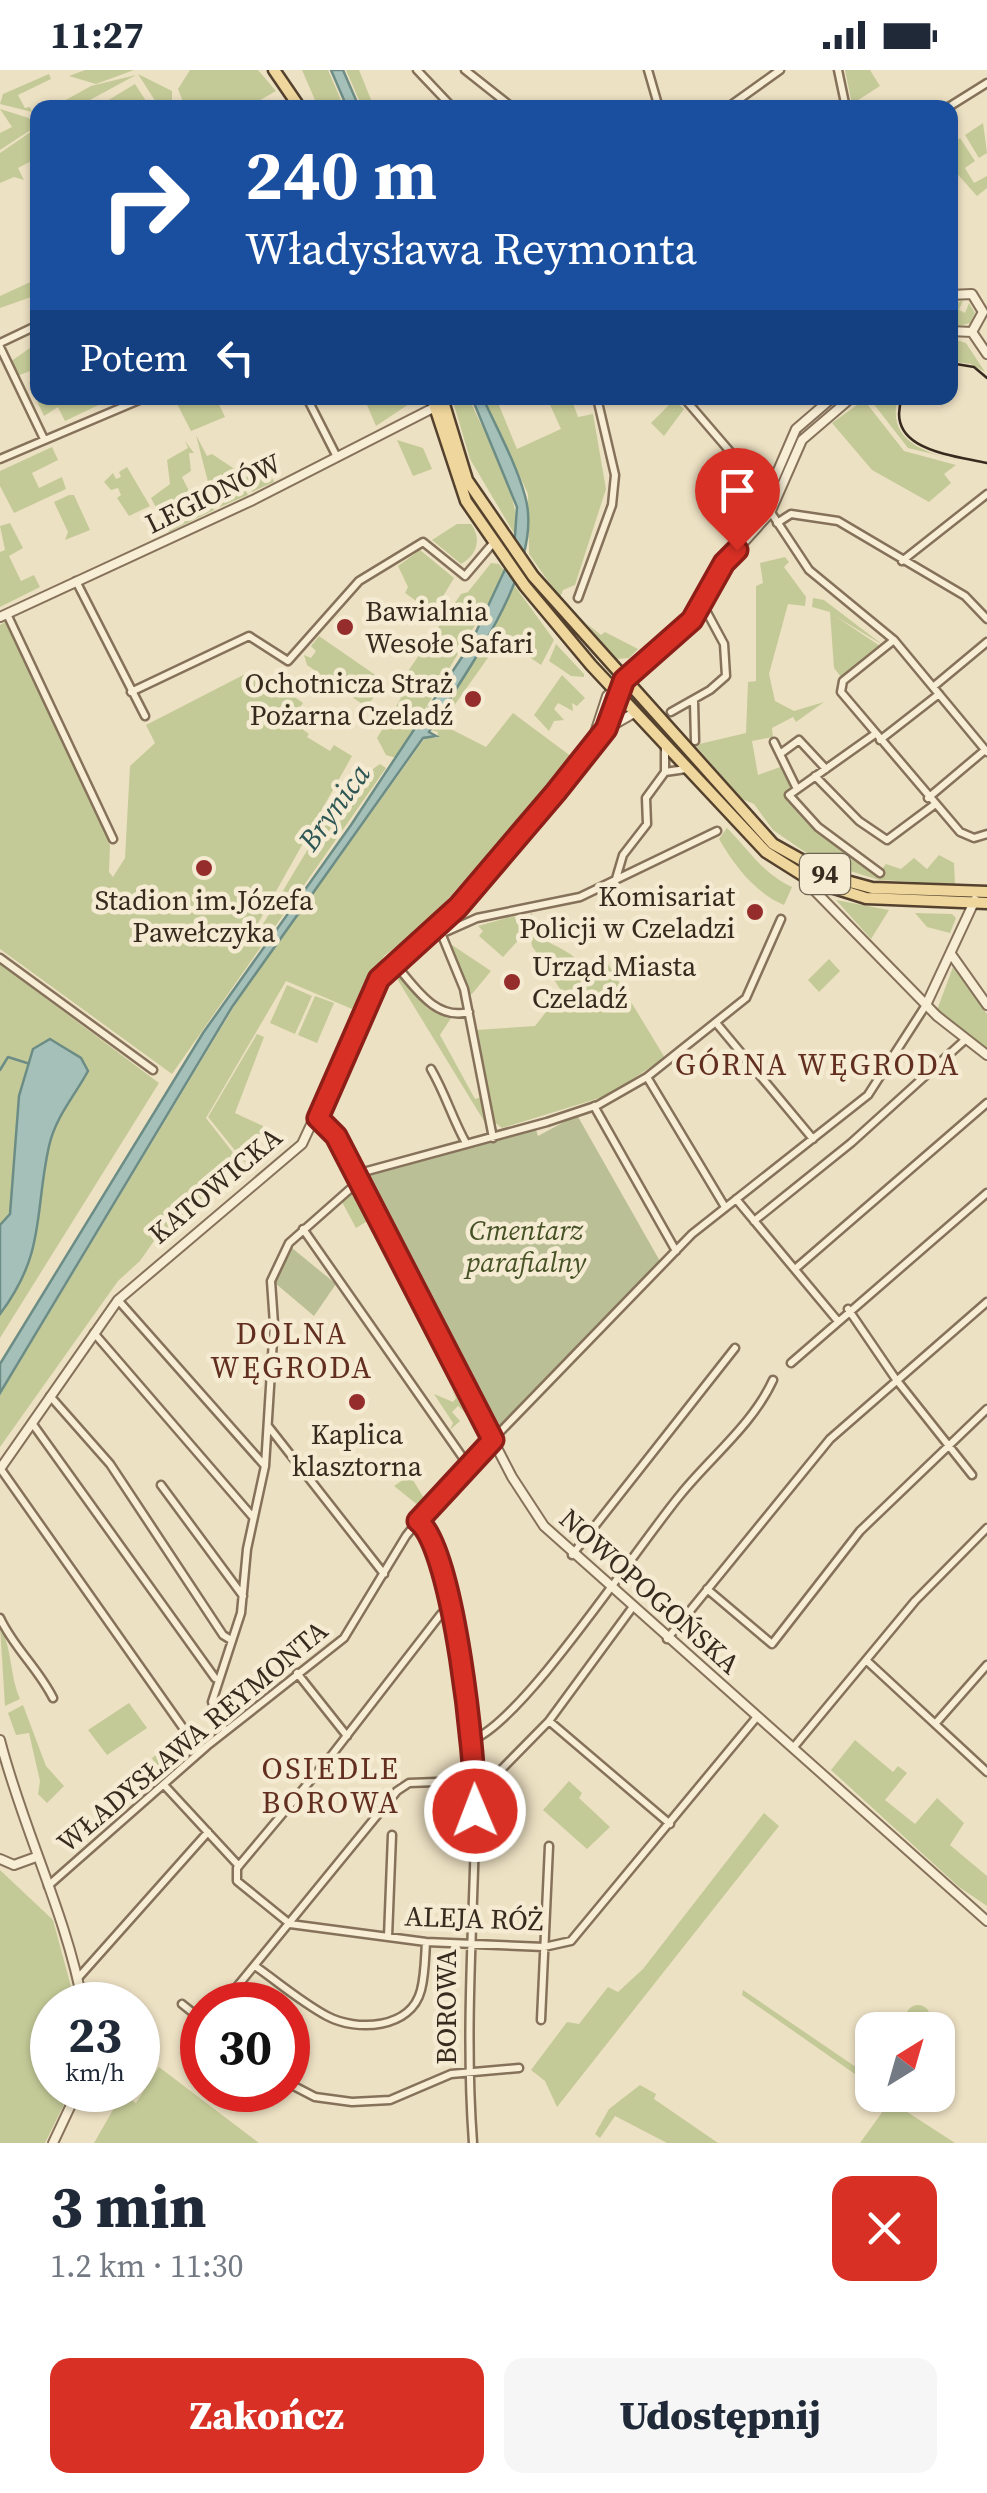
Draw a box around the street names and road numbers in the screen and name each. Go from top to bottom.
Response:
street label: LEGIONÓW [139,444,287,542]
road number: 94 [800,854,850,894]
street label: KATOWICKA [140,1118,290,1252]
street label: NOWOPOGOŃSKA [551,1500,749,1683]
street label: WŁADYSŁAWA REYMONTA [49,1611,336,1861]
street label: ALEJA RÓŻ [404,1897,544,1939]
street label: BOROWA [427,1949,465,2065]

